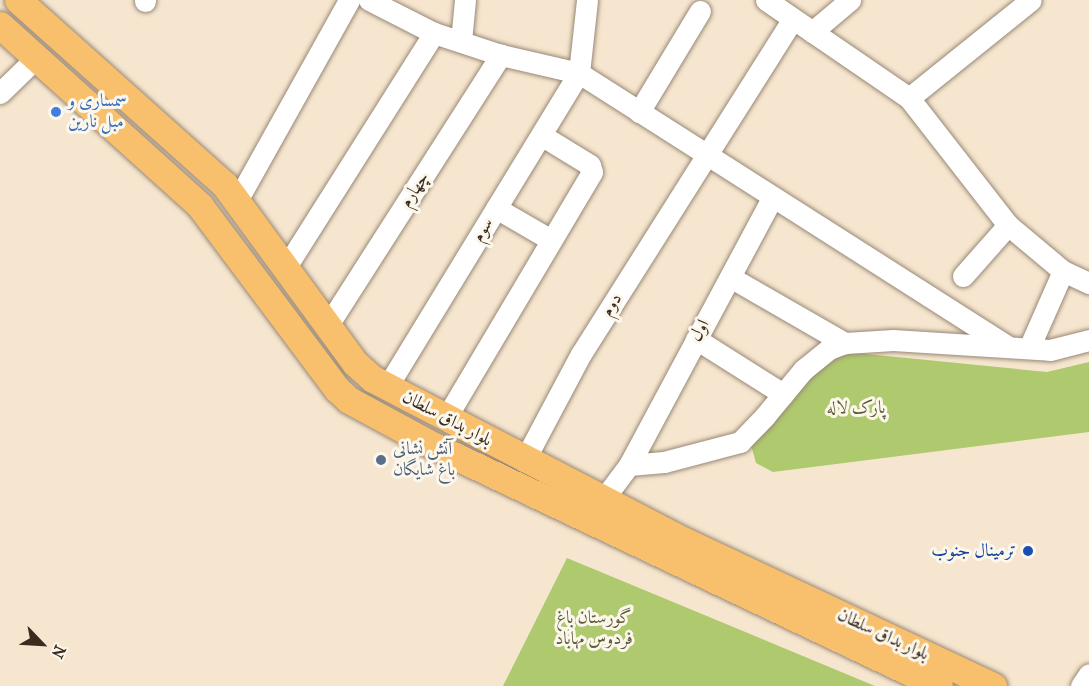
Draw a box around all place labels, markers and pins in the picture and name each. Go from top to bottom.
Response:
place label: سمساری و مبل نارین [68,91,127,134]
marker: سمساری و مبل نارین [49,105,63,119]
place label: آتش نشانی باغ شایگان [393,439,455,482]
marker: آتش نشانی باغ شایگان [374,453,388,467]
place label: ترمینال جنوب [931,540,1016,562]
marker: ترمینال جنوب [1021,544,1035,558]

